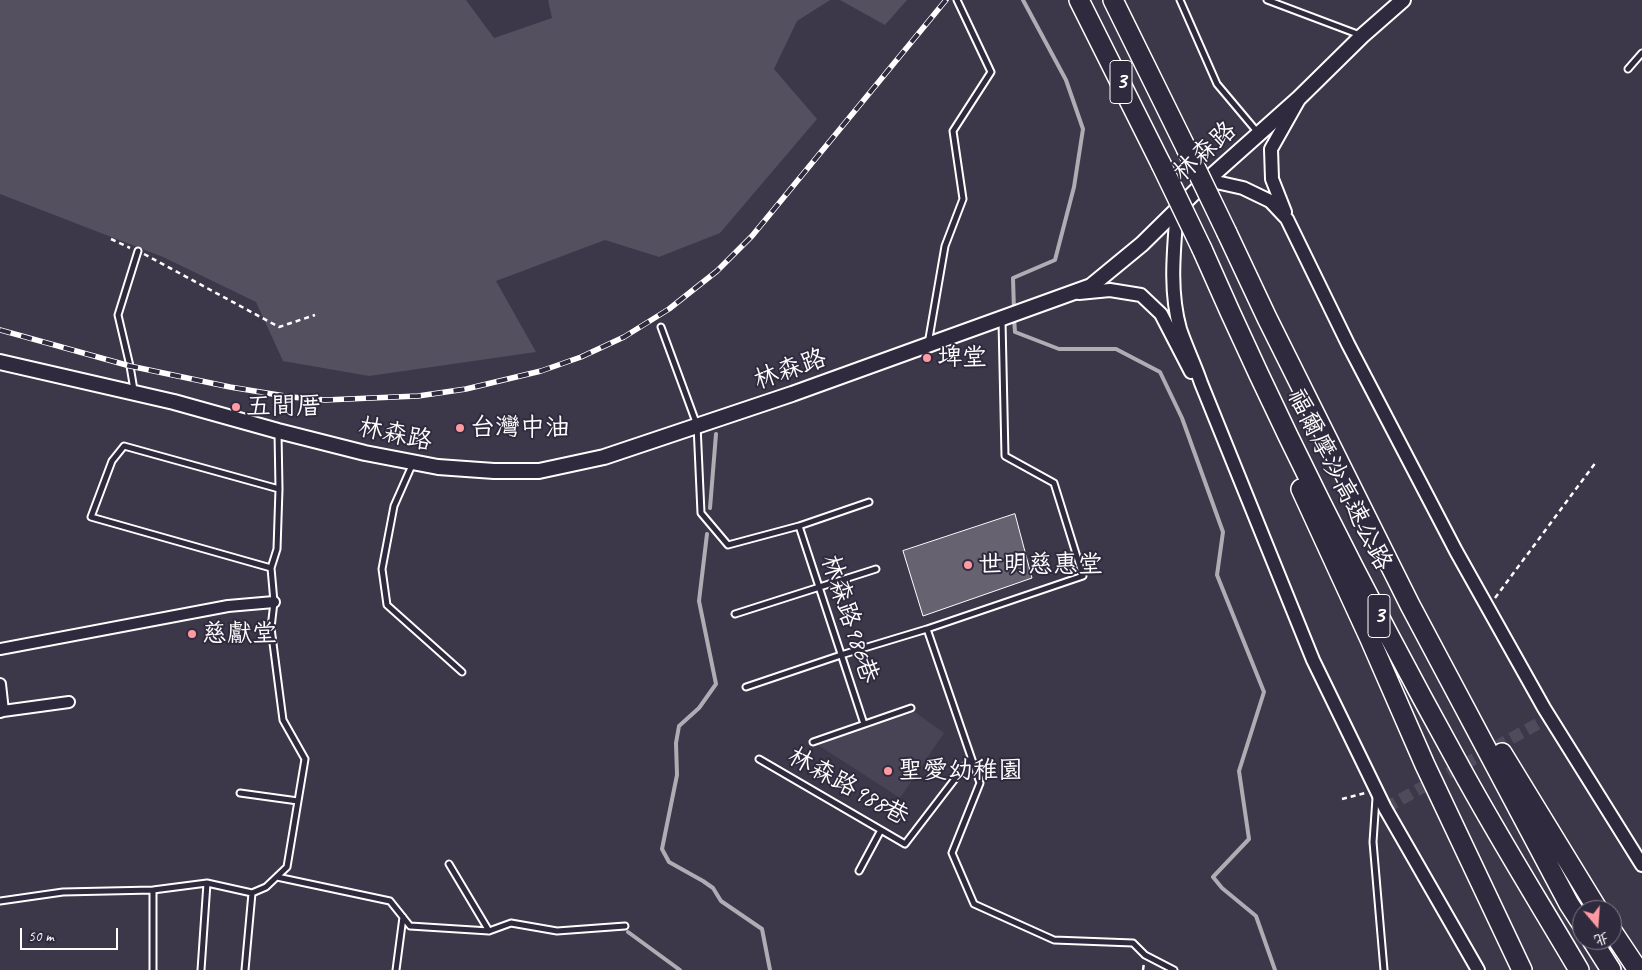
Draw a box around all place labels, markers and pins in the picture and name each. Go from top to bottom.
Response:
place label: 埤堂 [937,343,987,373]
marker: 埤堂 [921,352,933,364]
place label: 五間厝 [246,392,321,422]
marker: 五間厝 [230,401,242,413]
place label: 台灣中油 [470,413,570,443]
marker: 台灣中油 [454,422,466,434]
place label: 世明慈惠堂 [978,550,1103,580]
marker: 世明慈惠堂 [962,559,974,571]
place label: 慈獻堂 [202,619,277,649]
marker: 慈獻堂 [186,628,198,640]
place label: 聖愛幼稚園 [898,756,1023,786]
marker: 聖愛幼稚園 [882,765,894,777]

